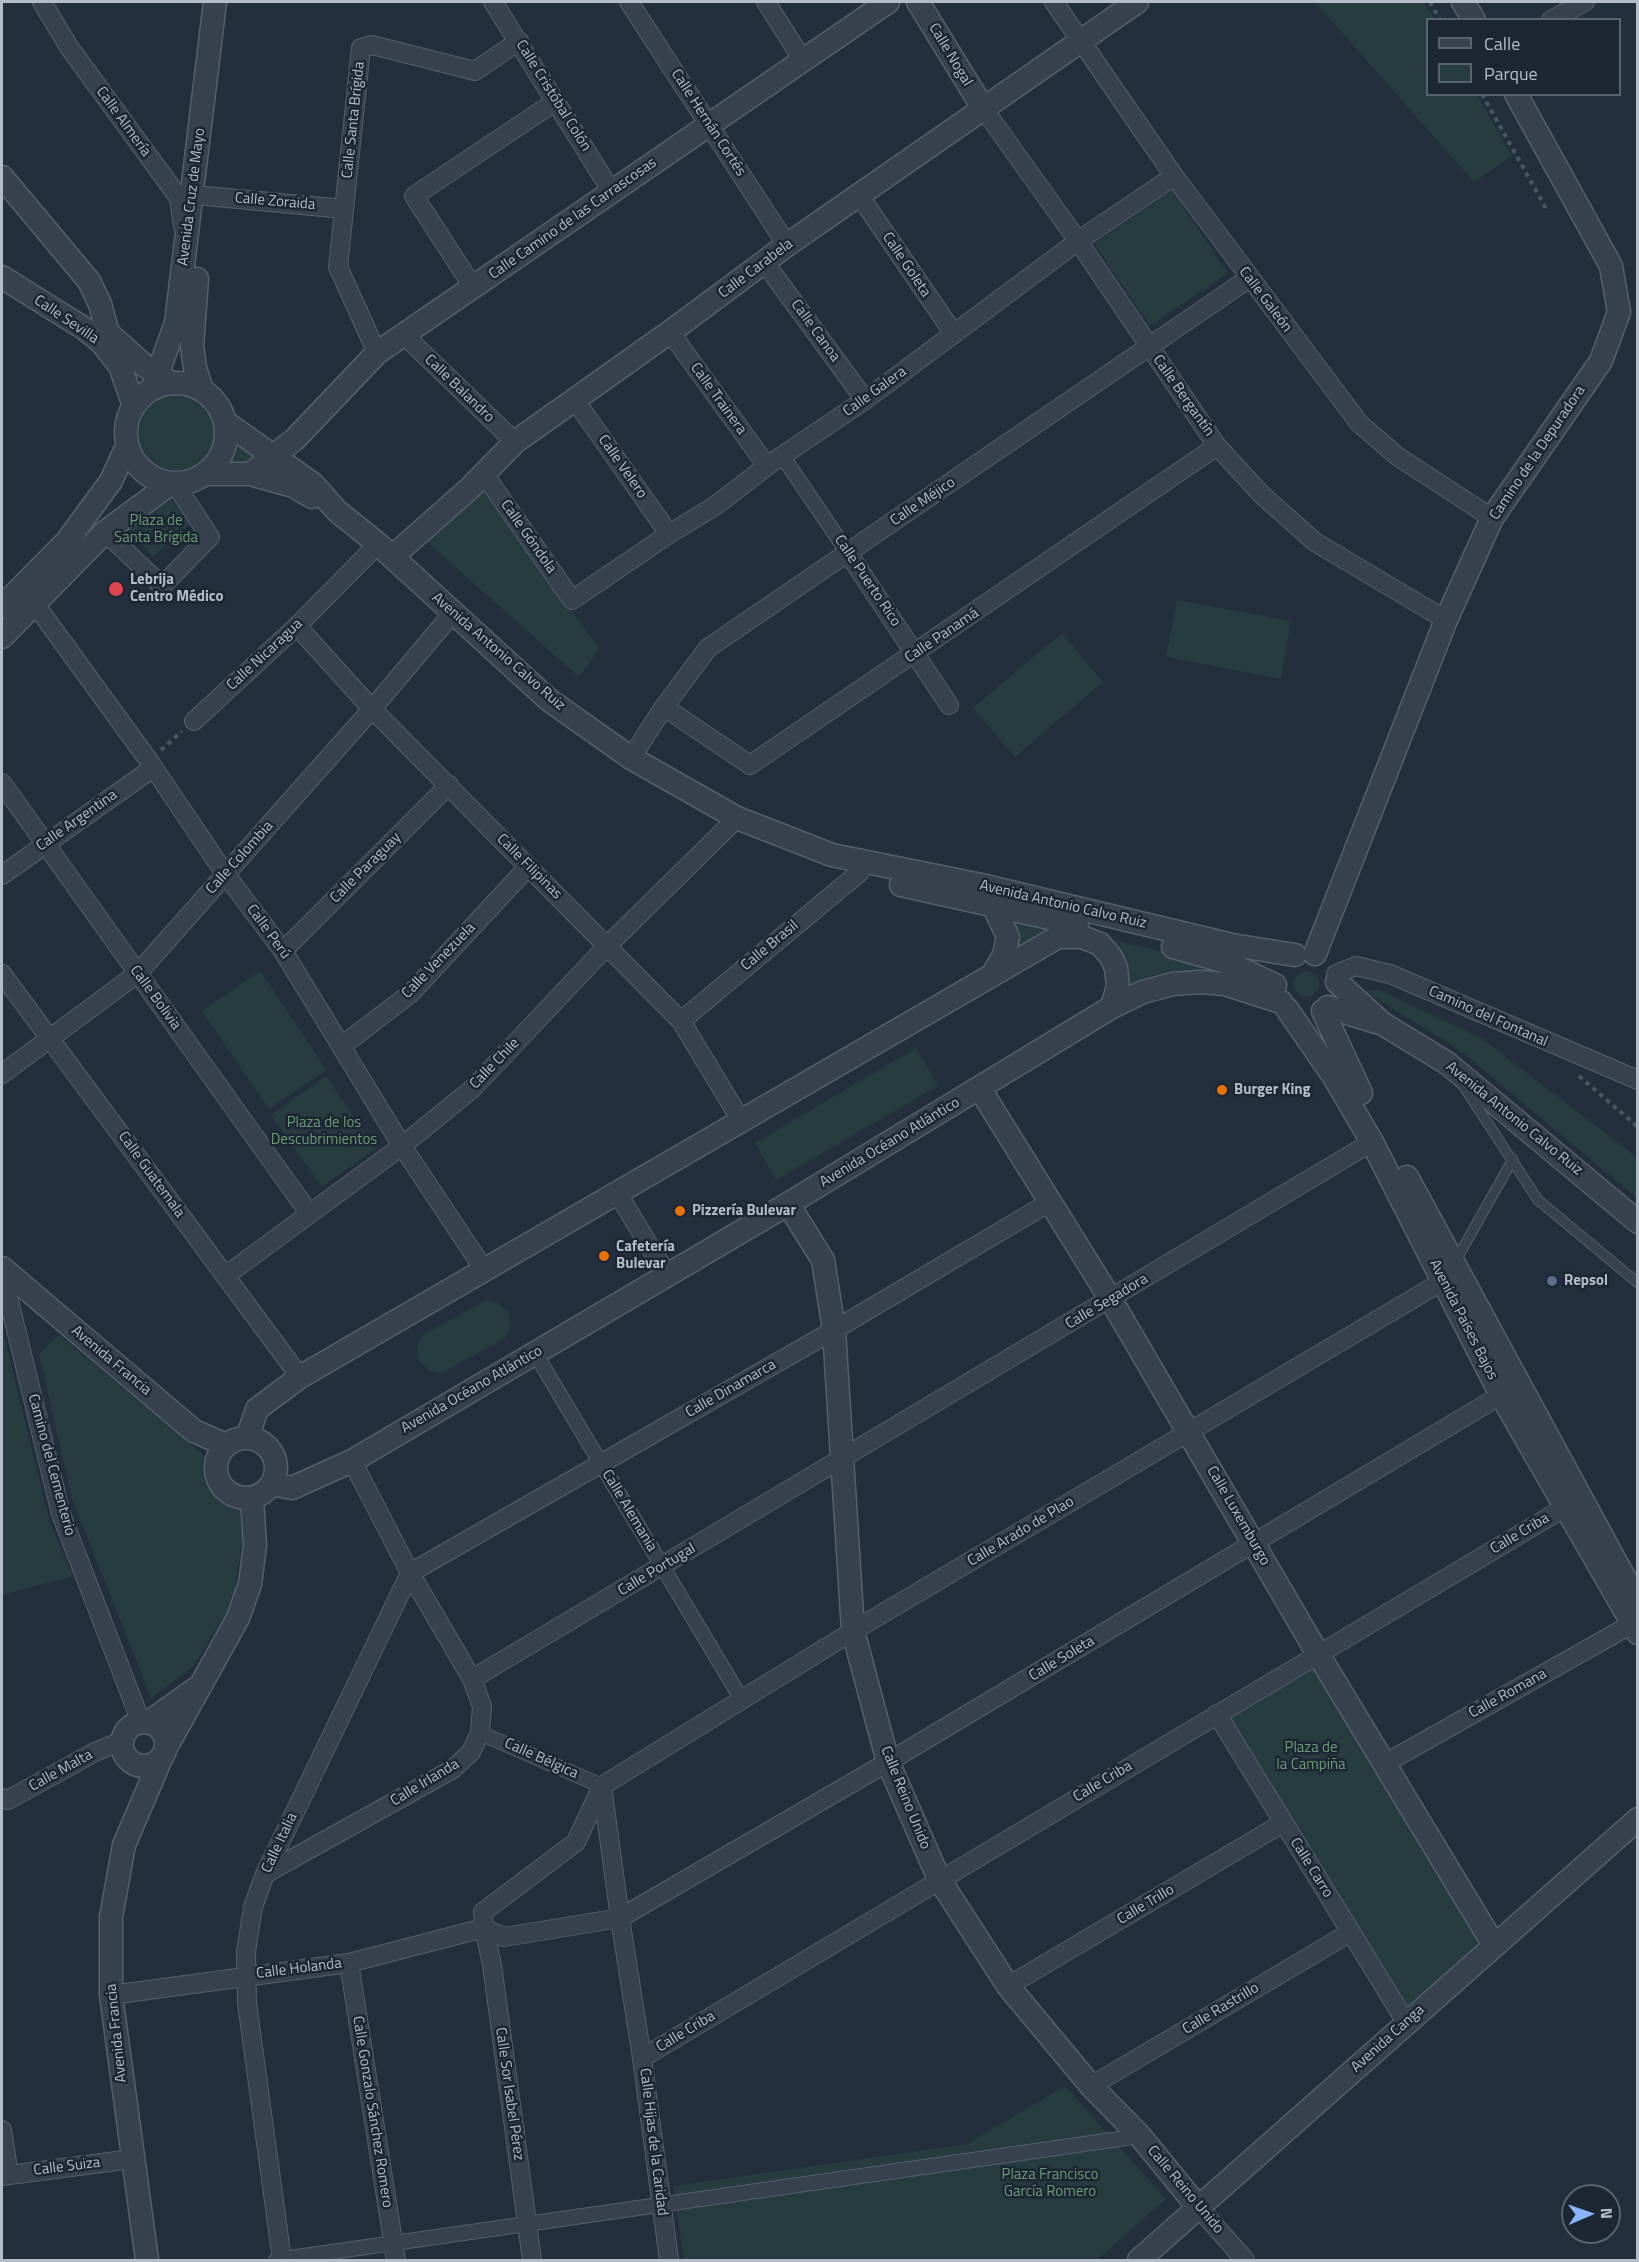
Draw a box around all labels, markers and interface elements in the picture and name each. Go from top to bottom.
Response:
legend [1426,18,1621,96]
street label: Calle Nogal [924,20,976,90]
text: Calle [1484,30,1520,57]
street label: Calle Cristóbal Colón [512,37,594,155]
text: Parque [1484,60,1538,87]
street label: Calle Santa Brígida [339,61,369,179]
street label: Calle Hernán Cortés [667,66,749,180]
street label: Calle Almería [92,84,154,160]
street label: Avenida Cruz de Mayo [175,127,209,267]
street label: Calle Camino de las Carrascosas [486,154,660,284]
street label: Calle Zoraida [234,190,316,214]
street label: Calle Goleta [878,229,934,301]
street label: Calle Carabela [715,235,797,303]
street label: Calle Galeón [1235,264,1295,336]
street label: Calle Sevilla [30,292,102,348]
street label: Calle Canoa [786,296,844,366]
street label: Calle Balandro [420,351,498,427]
street label: Calle Bergantín [1148,352,1218,440]
street label: Calle Trainera [686,360,750,438]
street label: Calle Galera [840,363,910,421]
street label: Camino de la Depuradora [1486,382,1590,524]
street label: Calle Velero [594,432,650,502]
street label: Calle Méjico [887,474,959,530]
street label: Calle Góndola [496,497,560,577]
park label: Plaza de Santa Brígida [114,512,198,547]
street label: Calle Puerto Rico [830,532,904,630]
place label: Lebrija Centro Médico [130,571,223,606]
marker: Lebrija Centro Médico [107,580,125,598]
street label: Avenida Antonio Calvo Ruiz [428,589,568,715]
street label: Calle Panamá [902,605,982,667]
street label: Calle Nicaragua [223,615,307,695]
street label: Calle Argentina [33,786,121,856]
street label: Calle Colombia [203,818,277,898]
street label: Calle Paraguay [327,829,405,907]
street label: Calle Filipinas [493,831,565,903]
street label: Avenida Antonio Calvo Ruiz [978,877,1148,933]
street label: Calle Perú [242,901,294,963]
street label: Calle Brasil [738,917,802,975]
street label: Calle Venezuela [398,919,480,1003]
street label: Calle Bolivia [126,962,184,1034]
street label: Camino del Fontanal [1426,983,1550,1051]
street label: Calle Chile [466,1035,524,1093]
street label: Avenida Antonio Calvo Ruiz [1442,1058,1586,1180]
place label: Burger King [1234,1081,1311,1099]
marker: Burger King [1215,1083,1229,1097]
street label: Avenida Océano Atlántico [817,1094,963,1192]
park label: Plaza de los Descubrimientos [271,1114,377,1149]
street label: Calle Guatemala [114,1128,188,1222]
place label: Pizzería Bulevar [692,1202,796,1220]
marker: Pizzería Bulevar [673,1204,687,1218]
place label: Cafetería Bulevar [616,1238,675,1273]
marker: Cafetería Bulevar [597,1249,611,1263]
street label: Avenida Países Bajos [1425,1257,1501,1383]
street label: Calle Segadora [1063,1270,1151,1334]
place label: Repsol [1564,1272,1608,1290]
marker: Repsol [1545,1274,1559,1288]
street label: Avenida Francia [67,1322,155,1400]
street label: Avenida Océano Atlántico [398,1342,546,1438]
street label: Calle Dinamarca [683,1356,779,1422]
street label: Camino del Cementerio [23,1392,79,1538]
street label: Calle Luxemburgo [1202,1463,1274,1569]
street label: Calle Alemania [597,1467,661,1555]
street label: Calle Arado de Plao [965,1493,1077,1571]
street label: Calle Criba [1487,1509,1553,1559]
street label: Calle Portugal [615,1540,699,1600]
street label: Calle Soleta [1026,1632,1098,1686]
street label: Calle Romana [1466,1665,1550,1723]
street label: Calle Bélgica [501,1735,581,1783]
park label: Plaza de la Campiña [1276,1739,1346,1774]
street label: Calle Reino Unido [876,1744,934,1852]
street label: Calle Malta [26,1746,96,1796]
street label: Calle Irlanda [387,1755,463,1811]
street label: Calle Criba [1070,1757,1136,1807]
street label: Calle Italia [258,1810,302,1876]
street label: Calle Carro [1286,1835,1336,1901]
street label: Calle Trillo [1114,1881,1178,1929]
street label: Calle Holanda [255,1955,343,1983]
street label: Calle Rastrillo [1180,1979,1262,2039]
street label: Avenida Francia [103,1983,131,2083]
street label: Avenida Canga [1348,2001,1428,2077]
street label: Calle Criba [653,2007,719,2057]
street label: Calle Gonzalo Sánchez Romero [348,2015,396,2209]
street label: Calle Sor Isabel Pérez [491,2026,527,2162]
street label: Calle Hijas de la Caridad [635,2067,671,2217]
street label: Calle Reino Unido [1143,2142,1227,2238]
street label: Calle Suiza [33,2154,101,2180]
park label: Plaza Francisco García Romero [1001,2166,1099,2201]
north arrow [1561,2184,1621,2244]
text: N [1595,2207,1619,2219]

